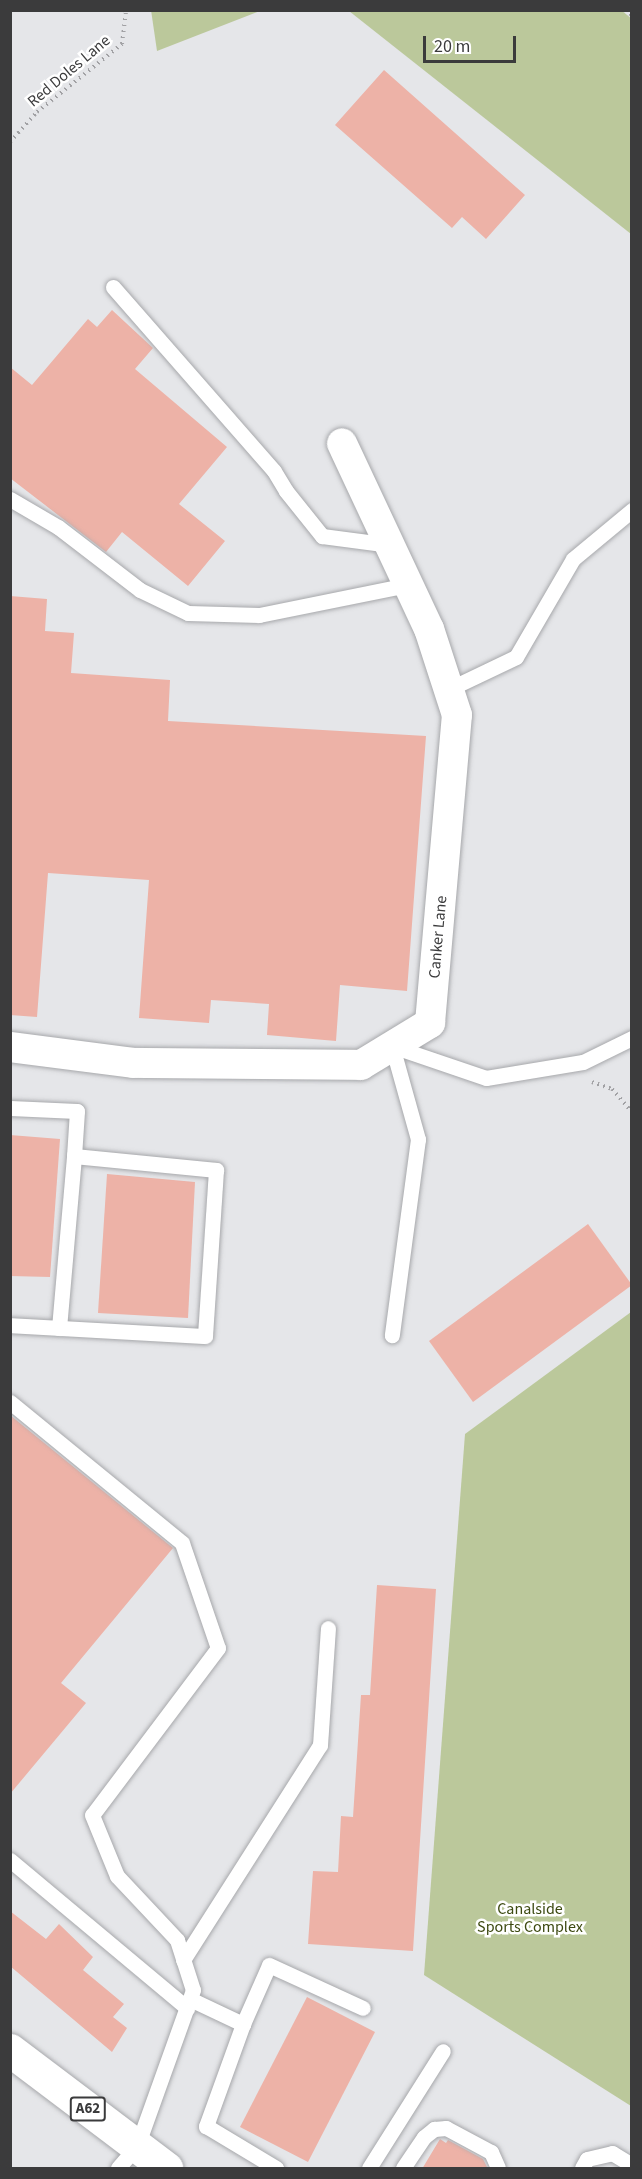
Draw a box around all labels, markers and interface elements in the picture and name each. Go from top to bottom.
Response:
scale bar [426,24,519,62]
street label: Red Doles Lane [24,31,114,111]
text: 20 m [434,34,470,59]
street label: Canker Lane [425,895,451,979]
park label: Canalside Sports Complex [477,1899,583,1937]
road number: A62 [68,2097,107,2121]

